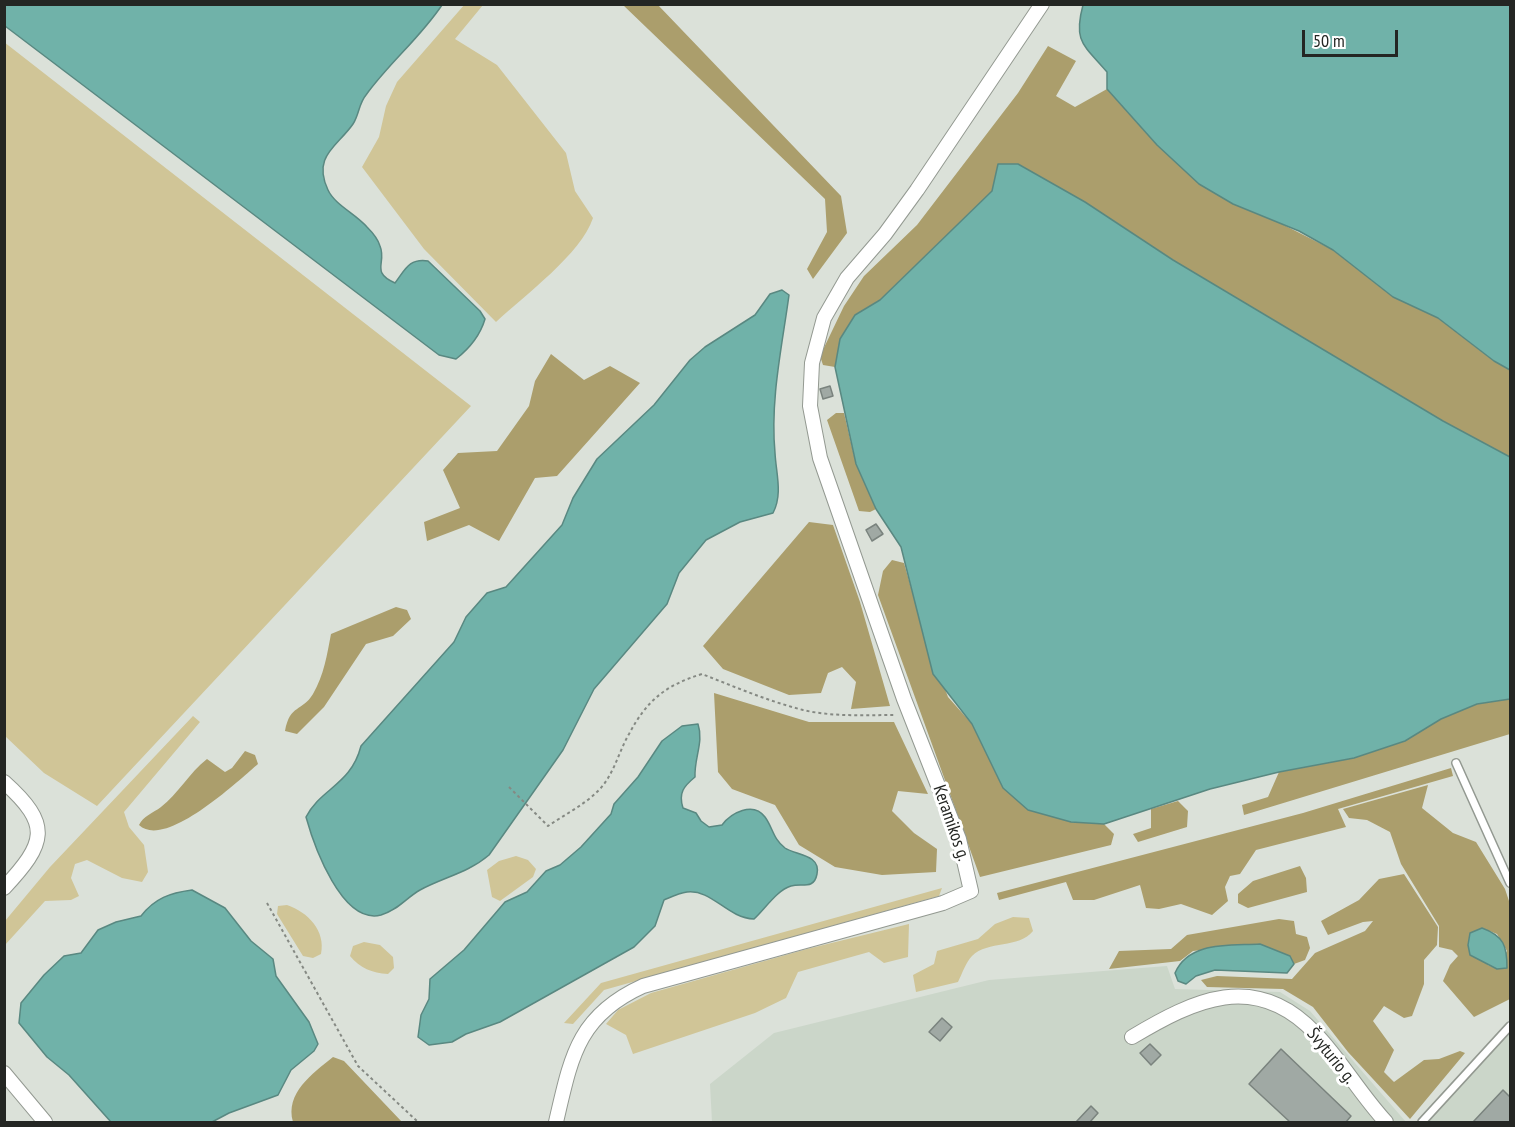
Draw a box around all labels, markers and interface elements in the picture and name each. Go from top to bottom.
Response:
scale bar [1305,18,1401,56]
text: 50 m [1313,29,1345,52]
street label: Keramikos g. [928,782,974,864]
street label: Švyturio g. [1302,1024,1360,1088]

